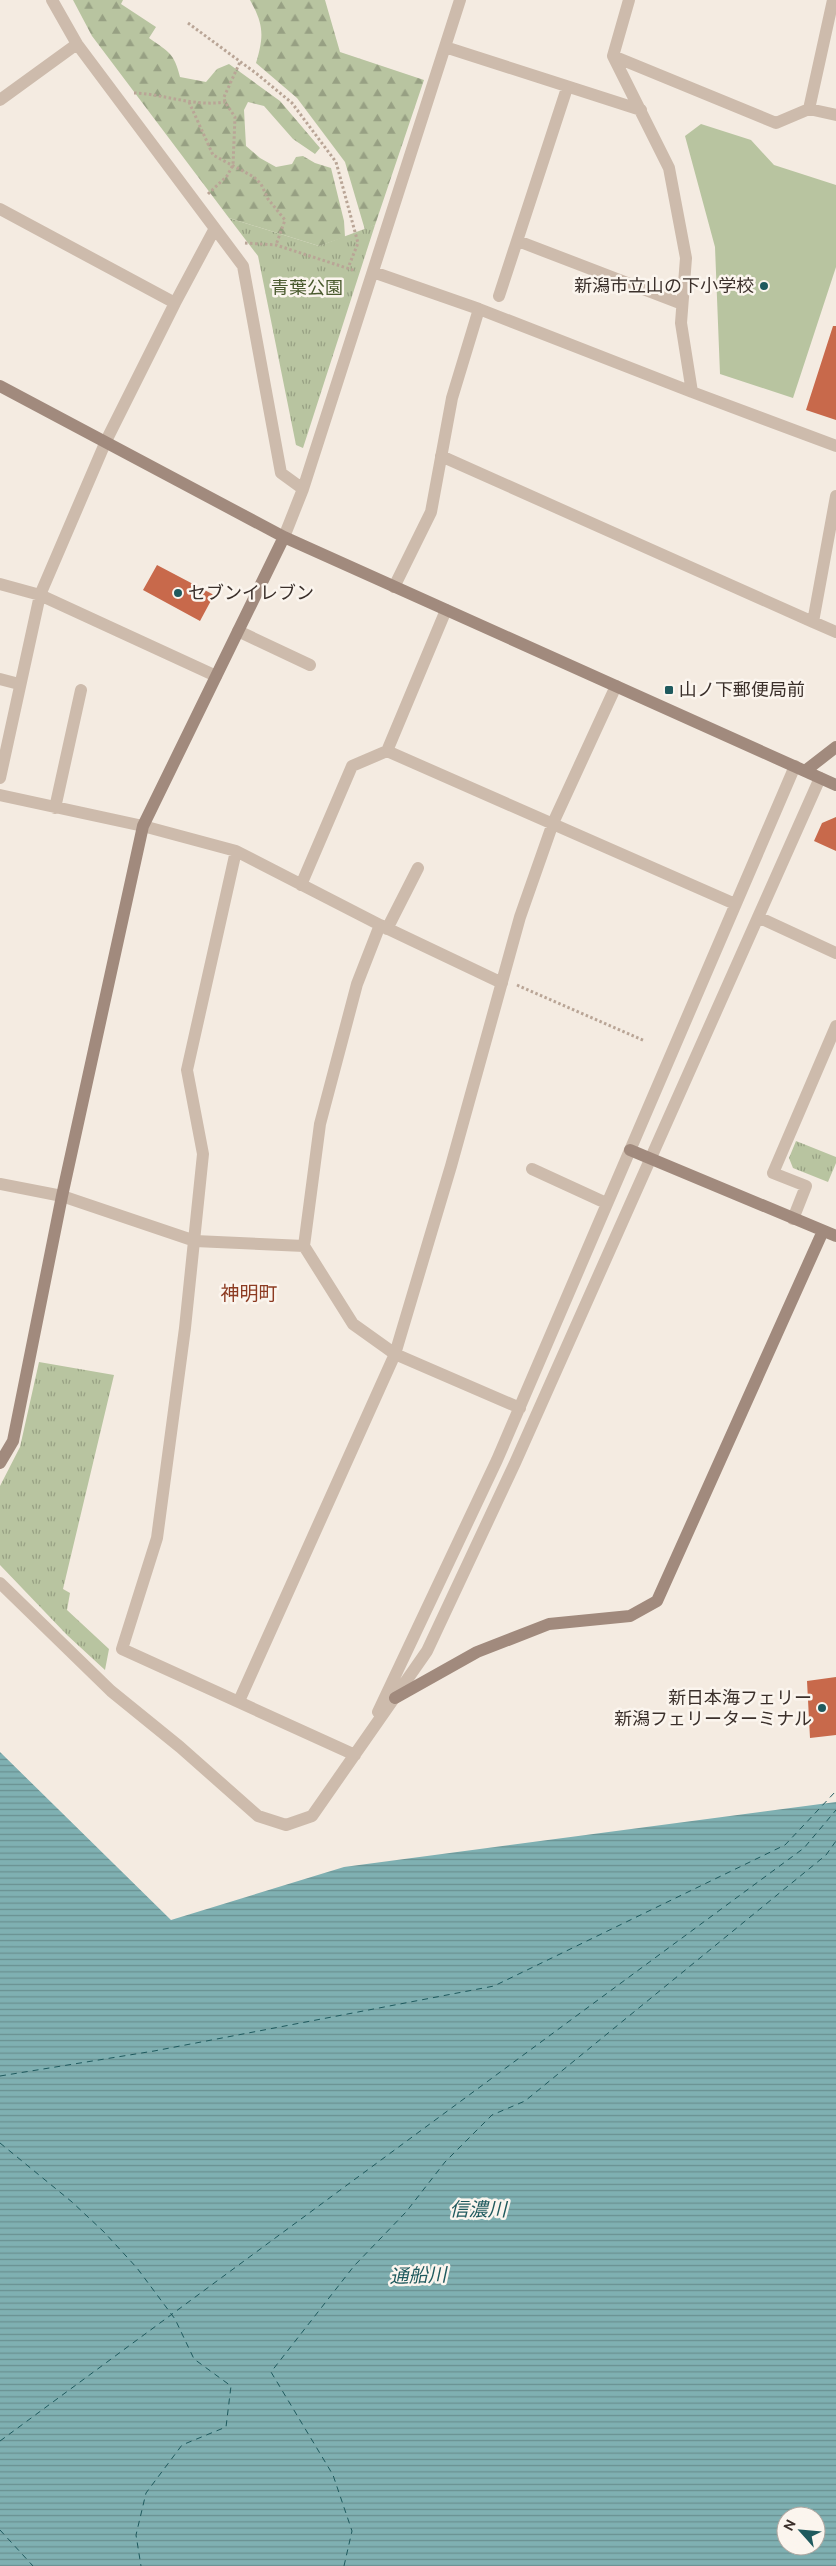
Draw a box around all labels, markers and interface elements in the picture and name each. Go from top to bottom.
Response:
place label: 新潟市立山の下小学校 [574,275,754,295]
park label: 青葉公園 [271,277,343,297]
marker: 新潟市立山の下小学校 [758,280,770,292]
place label: セブンイレブン [188,582,314,602]
marker: セブンイレブン [172,587,184,599]
place label: 山ノ下郵便局前 [679,679,805,699]
marker: 山ノ下郵便局前 [663,684,675,696]
district label: 神明町 [220,1282,278,1304]
place label: 新日本海フェリー 新潟フェリーターミナル [614,1687,812,1728]
marker: 新日本海フェリー 新潟フェリーターミナル [816,1702,828,1714]
water label: 信濃川 [449,2198,508,2220]
water label: 通船川 [389,2263,449,2287]
north arrow [776,2506,826,2556]
text: N [780,2517,799,2533]

